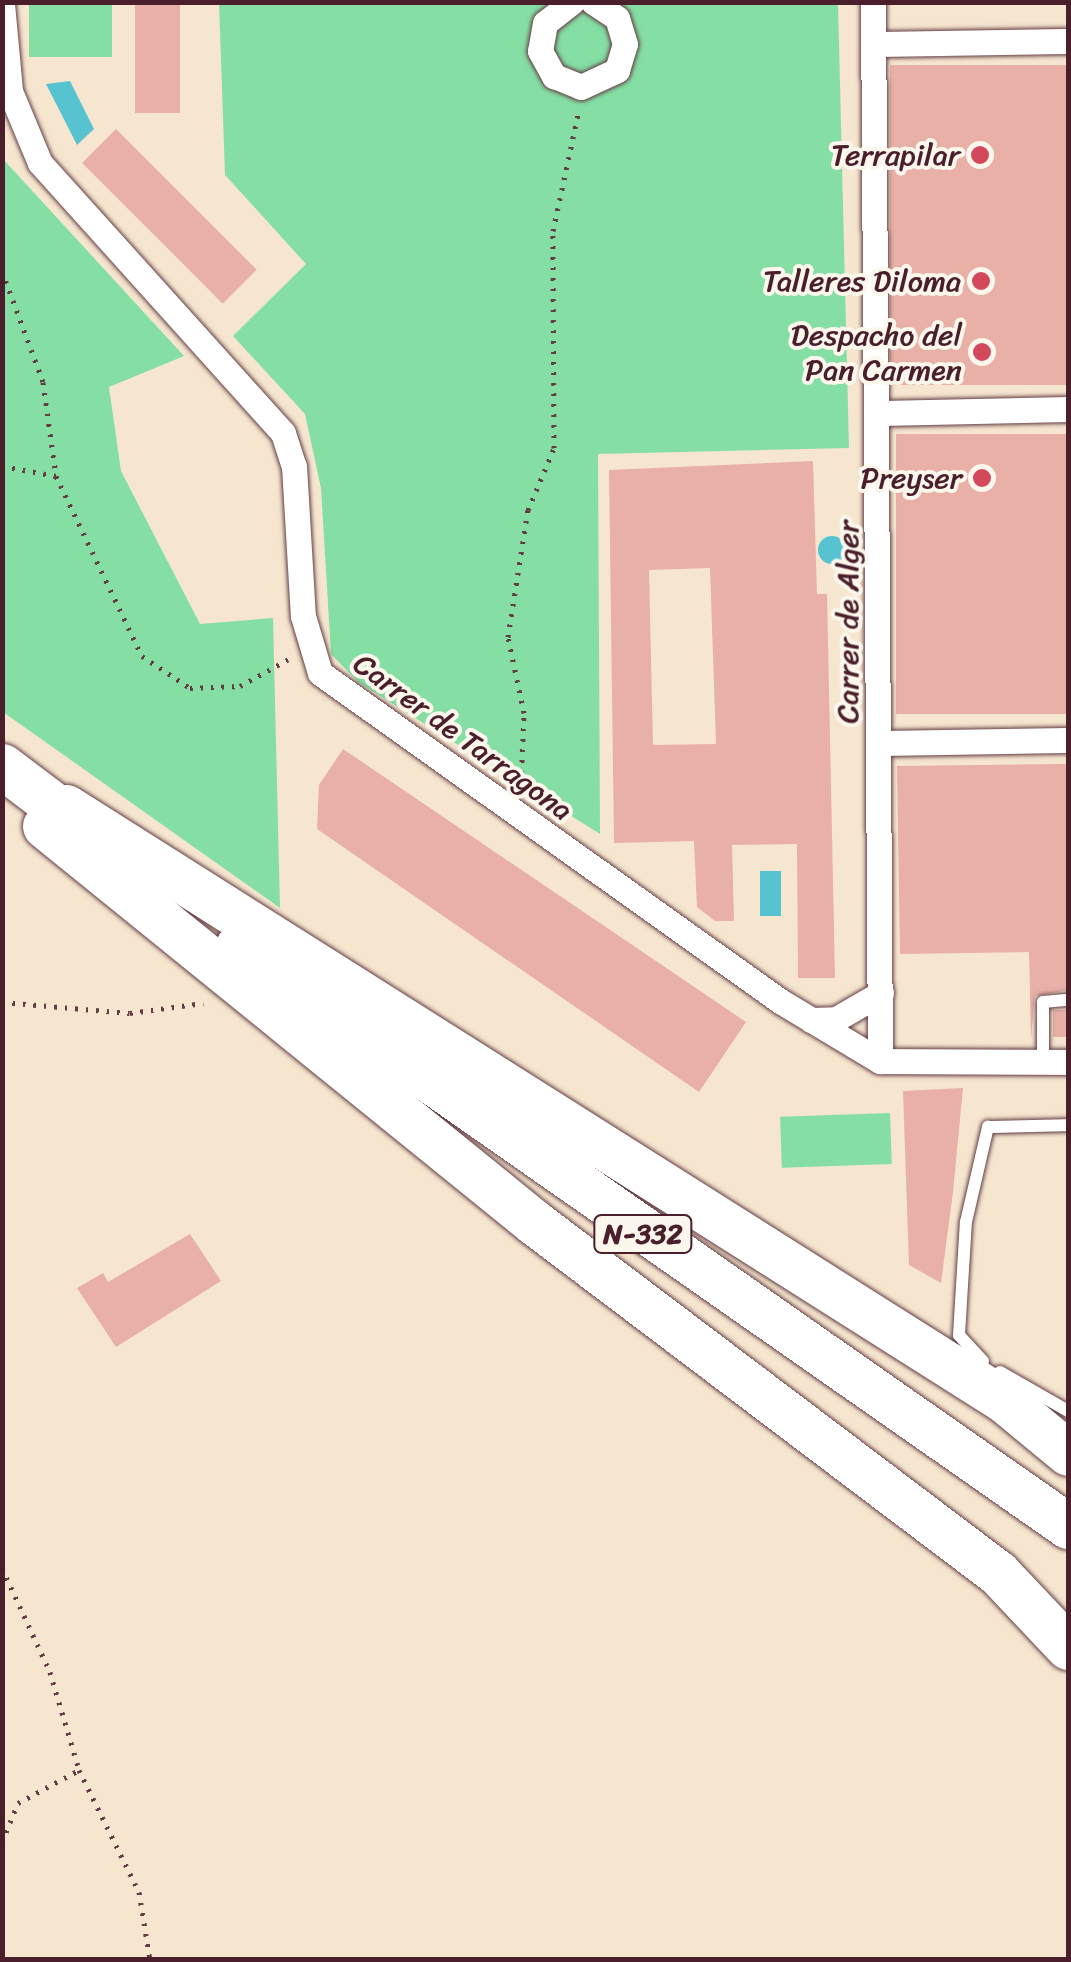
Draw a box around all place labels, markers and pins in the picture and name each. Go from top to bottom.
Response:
place label: Terrapilar [831,137,960,173]
marker: Terrapilar [969,144,991,166]
place label: Talleres Diloma [763,263,961,299]
marker: Talleres Diloma [970,270,992,292]
place label: Despacho del Pan Carmen [791,317,962,388]
marker: Despacho del Pan Carmen [971,341,993,363]
place label: Preyser [860,460,962,496]
marker: Preyser [971,467,993,489]

